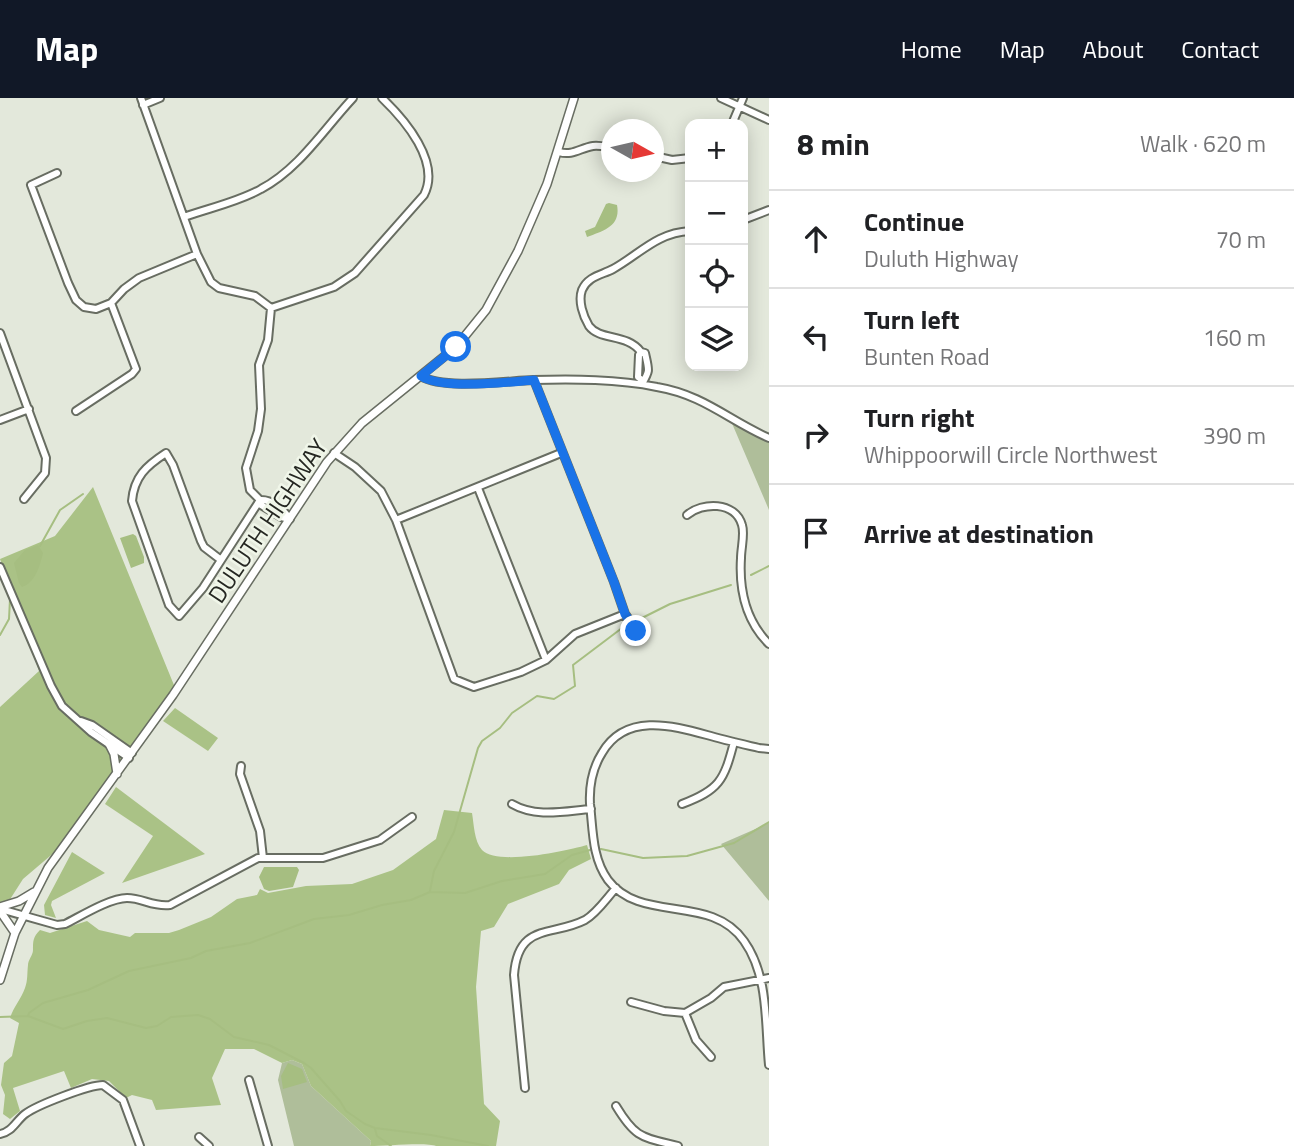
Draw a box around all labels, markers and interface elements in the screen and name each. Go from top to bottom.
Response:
text: Map [35,24,98,74]
text: Home [901,31,962,67]
text: Map [1000,31,1045,67]
text: About [1083,31,1143,67]
text: Contact [1181,31,1259,67]
north arrow [601,119,664,182]
map controls [685,119,748,371]
button: + [685,119,748,182]
text: 8 min [797,121,870,167]
text: Walk · 620 m [1140,126,1266,161]
button: − [685,182,748,245]
text: Continue [864,202,964,241]
icon: ahead [797,220,835,258]
text: 70 m [1216,222,1266,257]
text: Duluth Highway [864,241,1019,276]
button: locate [685,245,748,308]
text: Turn left [864,300,959,339]
button: layers [685,308,748,371]
icon: left [797,318,835,356]
text: 160 m [1203,320,1266,355]
route start [440,331,471,362]
text: Bunten Road [864,339,990,374]
text: Turn right [864,398,975,437]
icon: right [797,416,835,454]
text: 390 m [1203,418,1266,453]
street label: DULUTH HIGHWAY [199,431,336,610]
text: Whippoorwill Circle Northwest [864,437,1157,472]
icon: arrive [797,514,835,552]
text: Arrive at destination [864,514,1094,553]
route end [620,615,651,646]

